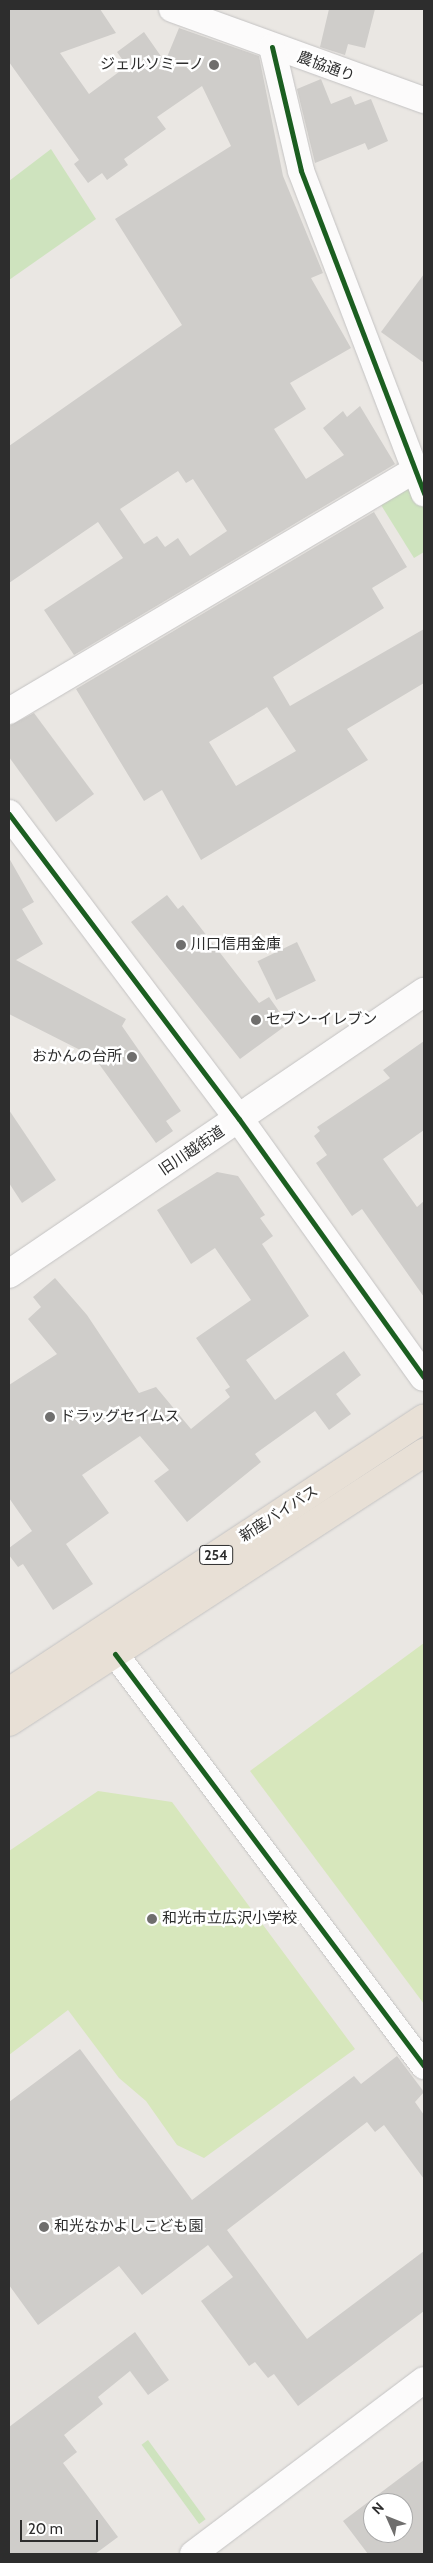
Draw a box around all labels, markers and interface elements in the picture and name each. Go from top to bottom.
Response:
street label: 農協通り [295,48,357,86]
place label: ジェルソミーノ [99,56,204,74]
marker: ジェルソミーノ [208,59,220,71]
place label: 川口信用金庫 [191,936,281,954]
marker: 川口信用金庫 [175,939,187,951]
place label: セブン-イレブン [266,1011,377,1029]
marker: セブン-イレブン [250,1014,262,1026]
place label: おかんの台所 [32,1048,122,1066]
marker: おかんの台所 [126,1051,138,1063]
street label: 旧川越街道 [156,1123,228,1179]
place label: ドラッグセイムス [60,1408,180,1426]
marker: ドラッグセイムス [44,1411,56,1423]
street label: 新座バイパス [236,1482,322,1546]
road number: 254 [198,1544,234,1566]
place label: 和光市立広沢小学校 [162,1910,297,1928]
marker: 和光市立広沢小学校 [146,1913,158,1925]
place label: 和光なかよしこども園 [54,2218,204,2236]
marker: 和光なかよしこども園 [38,2221,50,2233]
north arrow [363,2493,413,2543]
text: N [368,2498,388,2518]
scale bar [22,2510,100,2542]
text: 20 m [28,2520,63,2538]

